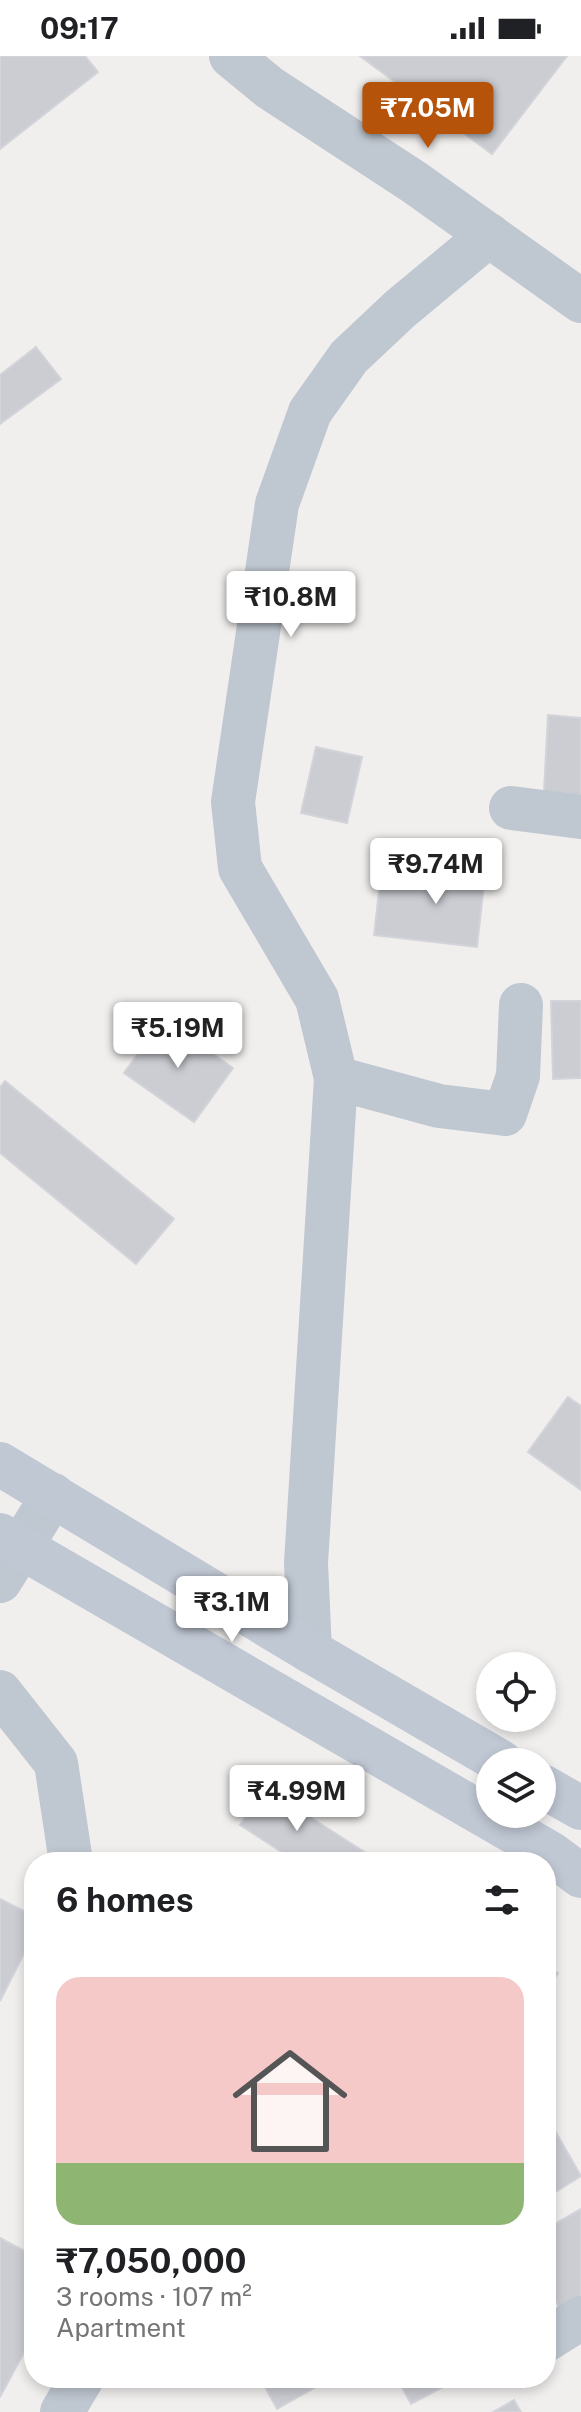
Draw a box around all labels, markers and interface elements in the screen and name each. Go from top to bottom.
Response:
text: 09:17 [40,10,119,46]
pin: ₹7.05M [363,82,493,150]
text: ₹7.05M [380,92,476,123]
pin: ₹10.8M [226,571,356,639]
text: ₹10.8M [245,581,337,612]
pin: ₹9.74M [371,838,501,906]
text: ₹9.74M [388,848,484,879]
pin: ₹5.19M [113,1002,243,1070]
text: ₹5.19M [131,1012,225,1043]
pin: ₹3.1M [176,1576,288,1644]
text: ₹3.1M [194,1586,270,1617]
map controls [476,1652,556,1828]
button: locate [476,1652,556,1732]
button: layers [476,1748,556,1828]
pin: ₹4.99M [232,1765,362,1833]
text: ₹4.99M [248,1775,346,1806]
icon: filters [480,1878,524,1922]
text: 6 homes [56,1880,194,1920]
icon: home [218,2029,362,2173]
text: ₹7,050,000 [56,2241,246,2281]
text: 3 rooms · 107 m² [56,2281,252,2312]
text: Apartment [56,2312,186,2343]

